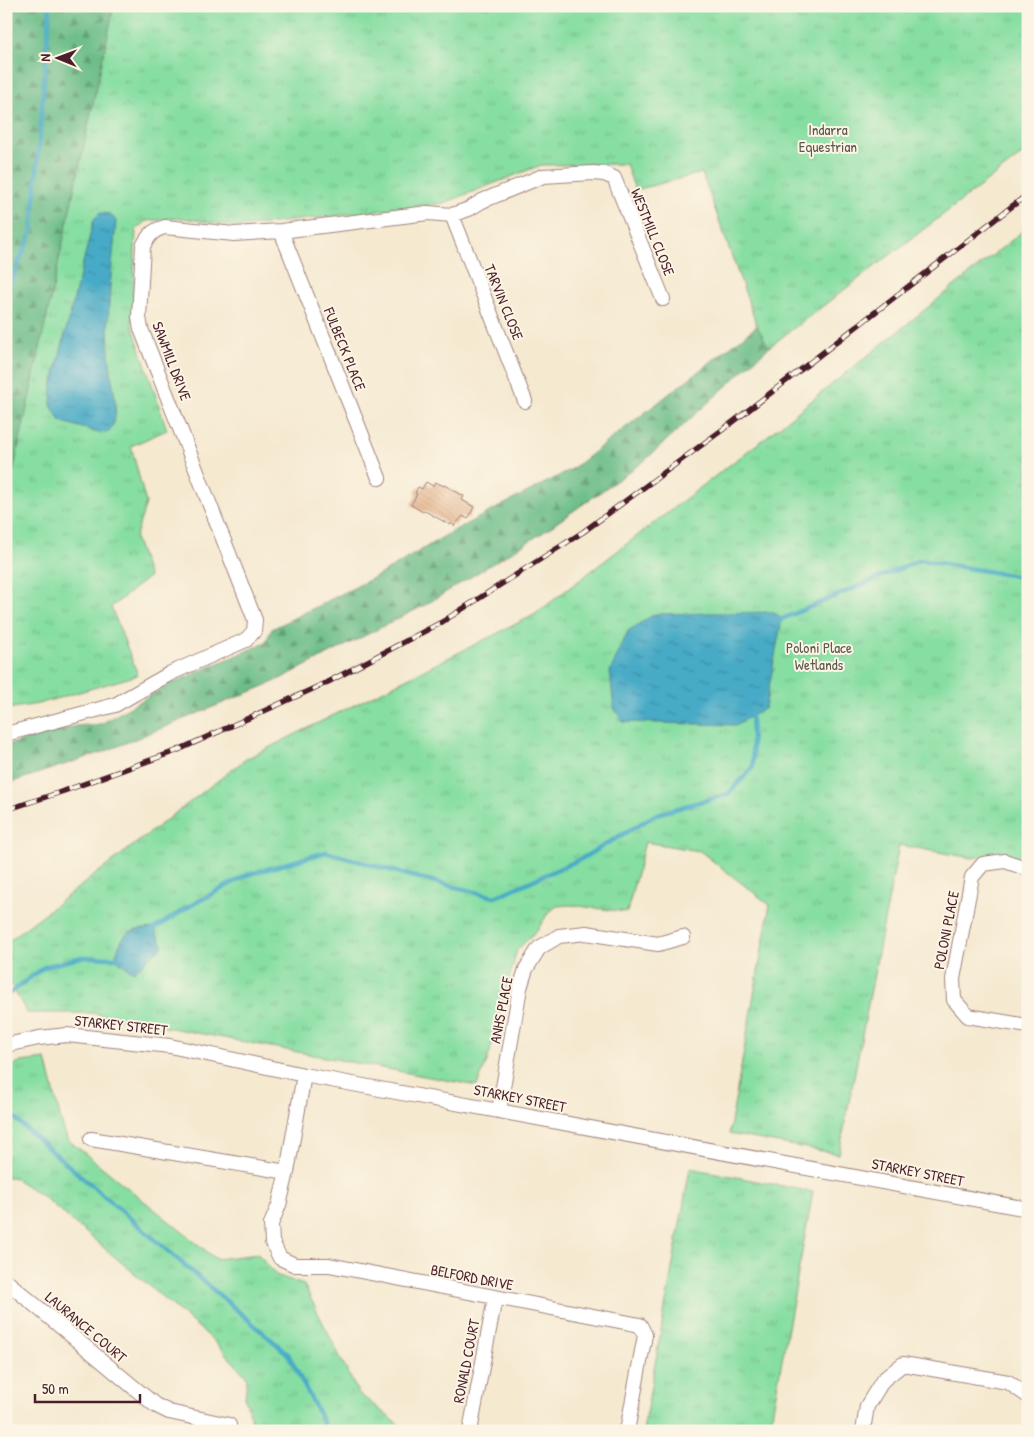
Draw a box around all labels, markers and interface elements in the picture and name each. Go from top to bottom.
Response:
north arrow [32,32,82,82]
text: N [35,53,54,62]
park label: Indarra Equestrian [799,119,857,157]
street label: WESTMILL CLOSE [626,185,680,279]
street label: TARVIN CLOSE [479,261,529,343]
street label: FULBECK PLACE [318,303,371,394]
street label: SAWMILL DRIVE [147,318,197,404]
park label: Poloni Place Wetlands [786,637,852,675]
street label: POLONI PLACE [928,889,964,971]
street label: ANHS PLACE [484,974,518,1045]
street label: STARKEY STREET [73,1010,170,1040]
street label: STARKEY STREET [472,1079,569,1117]
street label: STARKEY STREET [870,1153,967,1191]
street label: BELFORD DRIVE [429,1259,515,1295]
street label: LAURANCE COURT [41,1287,132,1368]
street label: RONALD COURT [448,1316,485,1405]
scale bar [35,1372,140,1404]
text: 50 m [42,1378,69,1399]

